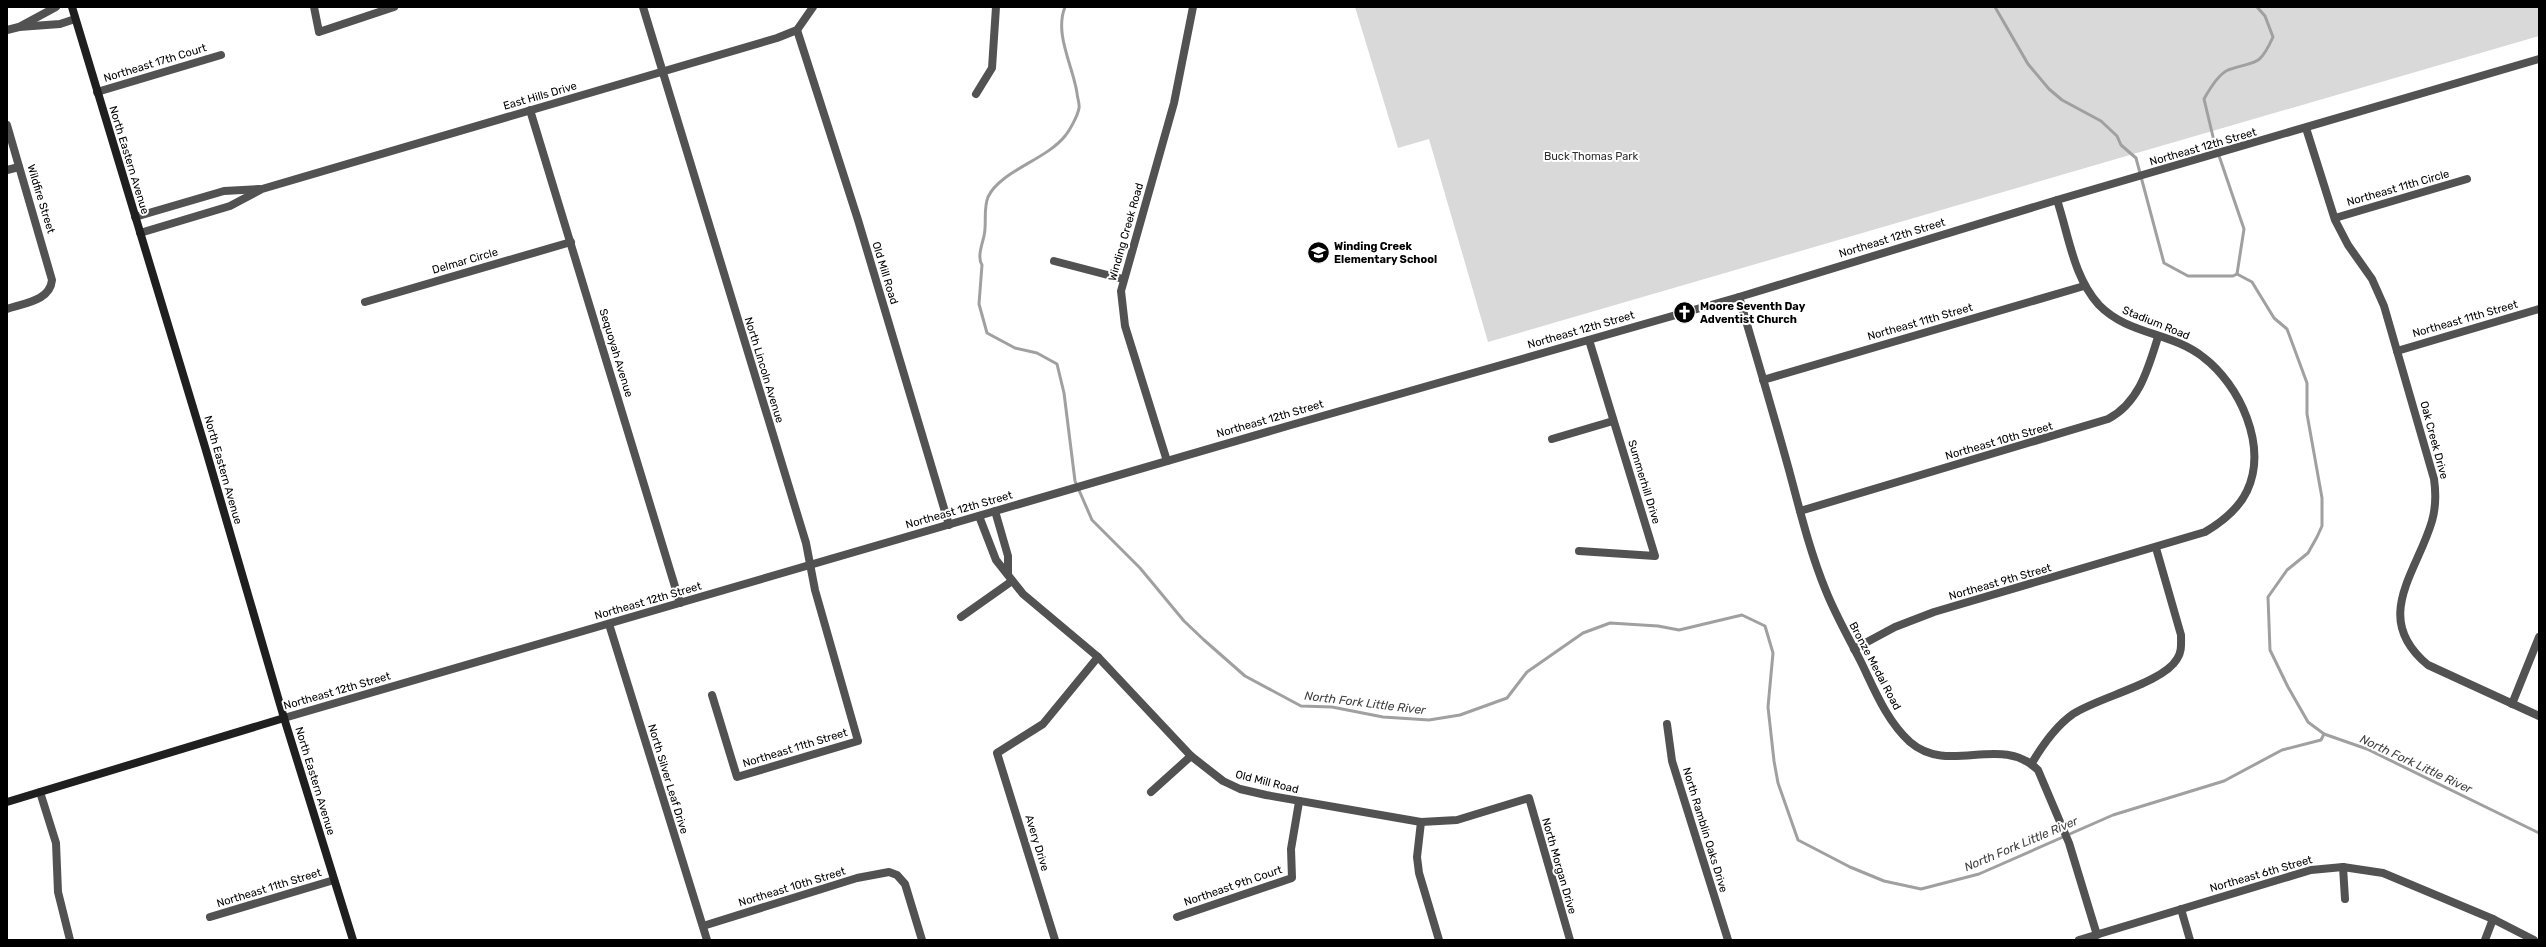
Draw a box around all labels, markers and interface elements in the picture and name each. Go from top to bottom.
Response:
street label: Northeast 17th Court [102,41,209,85]
street label: East Hills Drive [502,79,578,113]
street label: North Eastern Avenue [106,104,152,216]
street label: Northeast 12th Street [2148,125,2259,168]
park label: Buck Thomas Park [1544,150,1638,163]
street label: Wildfire Street [24,163,58,236]
street label: Northeast 11th Circle [2345,167,2451,209]
street label: Winding Creek Road [1106,182,1146,282]
street label: Northeast 12th Street [1837,215,1947,260]
school or university icon: Winding Creek Elementary School [1306,239,1332,265]
street label: Old Mill Road [869,240,901,306]
place label: Winding Creek Elementary School [1334,240,1437,266]
street label: Delmar Circle [431,245,499,277]
street label: Northeast 11th Street [2411,298,2520,340]
church icon: Moore Seventh Day Adventist Church [1672,299,1698,325]
place label: Moore Seventh Day Adventist Church [1700,300,1806,326]
street label: Northeast 11th Street [1866,301,1975,343]
street label: Stadium Road [2120,304,2192,342]
street label: Sequoyah Avenue [596,307,636,399]
street label: Northeast 12th Street [1526,308,1637,351]
street label: North Lincoln Avenue [742,315,786,425]
street label: Northeast 12th Street [1215,397,1326,440]
street label: Oak Creek Drive [2417,400,2451,480]
street label: North Eastern Avenue [201,414,245,526]
street label: Northeast 10th Street [1944,419,2055,463]
street label: Summerhill Drive [1625,438,1663,526]
street label: Northeast 12th Street [904,488,1015,531]
street label: Northeast 9th Street [1947,561,2053,603]
street label: Northeast 12th Street [593,579,704,622]
street label: Bronze Medal Road [1846,620,1904,712]
street label: Northeast 12th Street [282,669,393,712]
water label: North Fork Little River [1304,689,1427,717]
street label: North Silver Leaf Drive [645,723,691,835]
street label: North Eastern Avenue [292,725,338,837]
street label: Northeast 11th Street [741,726,850,770]
water label: North Fork Little River [2358,732,2475,796]
street label: North Ramblin Oaks Drive [1680,766,1730,894]
street label: Old Mill Road [1234,768,1300,796]
street label: Avery Drive [1022,813,1052,873]
water label: North Fork Little River [1962,814,2080,874]
street label: North Morgan Drive [1539,816,1579,916]
street label: Northeast 6th Street [2208,853,2314,895]
street label: Northeast 9th Court [1182,863,1284,909]
street label: Northeast 10th Street [737,864,848,909]
street label: Northeast 11th Street [215,866,324,910]

